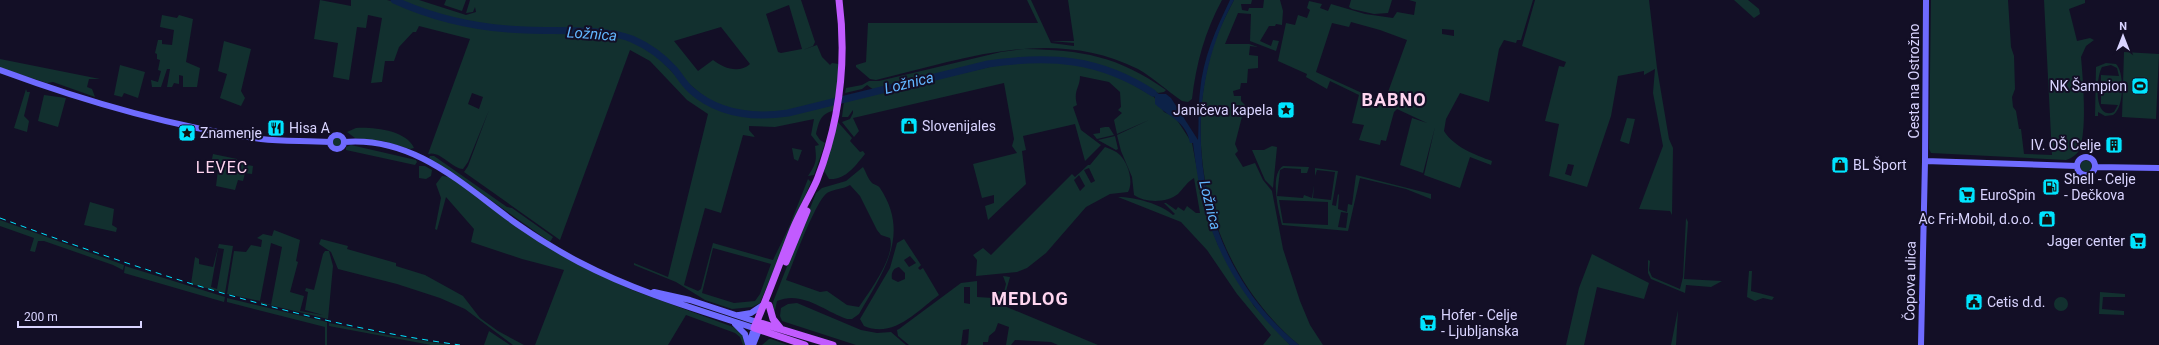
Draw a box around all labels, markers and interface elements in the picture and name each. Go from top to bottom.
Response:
north arrow [2103,16,2143,56]
text: N [2119,20,2127,33]
water label: Ložnica [566,23,618,45]
street label: Cesta na Ostrožno [1906,24,1922,138]
water label: Ložnica [882,68,936,98]
sports icon: NK Šampion [2130,76,2150,96]
place label: NK Šampion [2050,77,2127,94]
district label: BABNO [1361,89,1427,110]
place icon: Janičeva kapela [1276,100,1296,120]
place label: Janičeva kapela [1173,102,1273,118]
shop icon: Slovenijales [899,116,919,136]
restaurant icon: Hisa A [266,118,286,138]
place label: Slovenijales [922,118,996,134]
place label: Hisa A [289,120,330,136]
place icon: Znamenje [177,123,197,143]
place label: Znamenje [200,125,262,141]
building icon: IV. OŠ Celje [2104,135,2124,155]
place label: IV. OŠ Celje [2031,136,2101,153]
shop icon: BL Šport [1830,155,1850,175]
place label: BL Šport [1853,156,1907,173]
district label: LEVEC [196,158,248,177]
place label: Shell - Celje - Dečkova [2064,171,2136,203]
fuel station icon: Shell - Celje - Dečkova [2041,177,2061,197]
water label: Ložnica [1195,178,1225,232]
supermarket icon: EuroSpin [1957,185,1977,205]
place label: EuroSpin [1980,187,2035,203]
shop icon: Ac Fri-Mobil, d.o.o. [2037,209,2057,229]
place label: Ac Fri-Mobil, d.o.o. [1918,211,2034,227]
supermarket icon: Jager center [2128,231,2148,251]
place label: Jager center [2047,233,2125,249]
street label: Čopova ulica [1900,241,1919,321]
district label: MEDLOG [991,288,1069,309]
public building icon: Cetis d.d. [1964,292,1984,312]
place label: Cetis d.d. [1987,294,2045,310]
scale bar [18,303,141,329]
place label: Hofer - Celje - Ljubljanska [1441,307,1519,339]
text: 200 m [24,310,58,324]
supermarket icon: Hofer - Celje - Ljubljanska [1418,313,1438,333]

